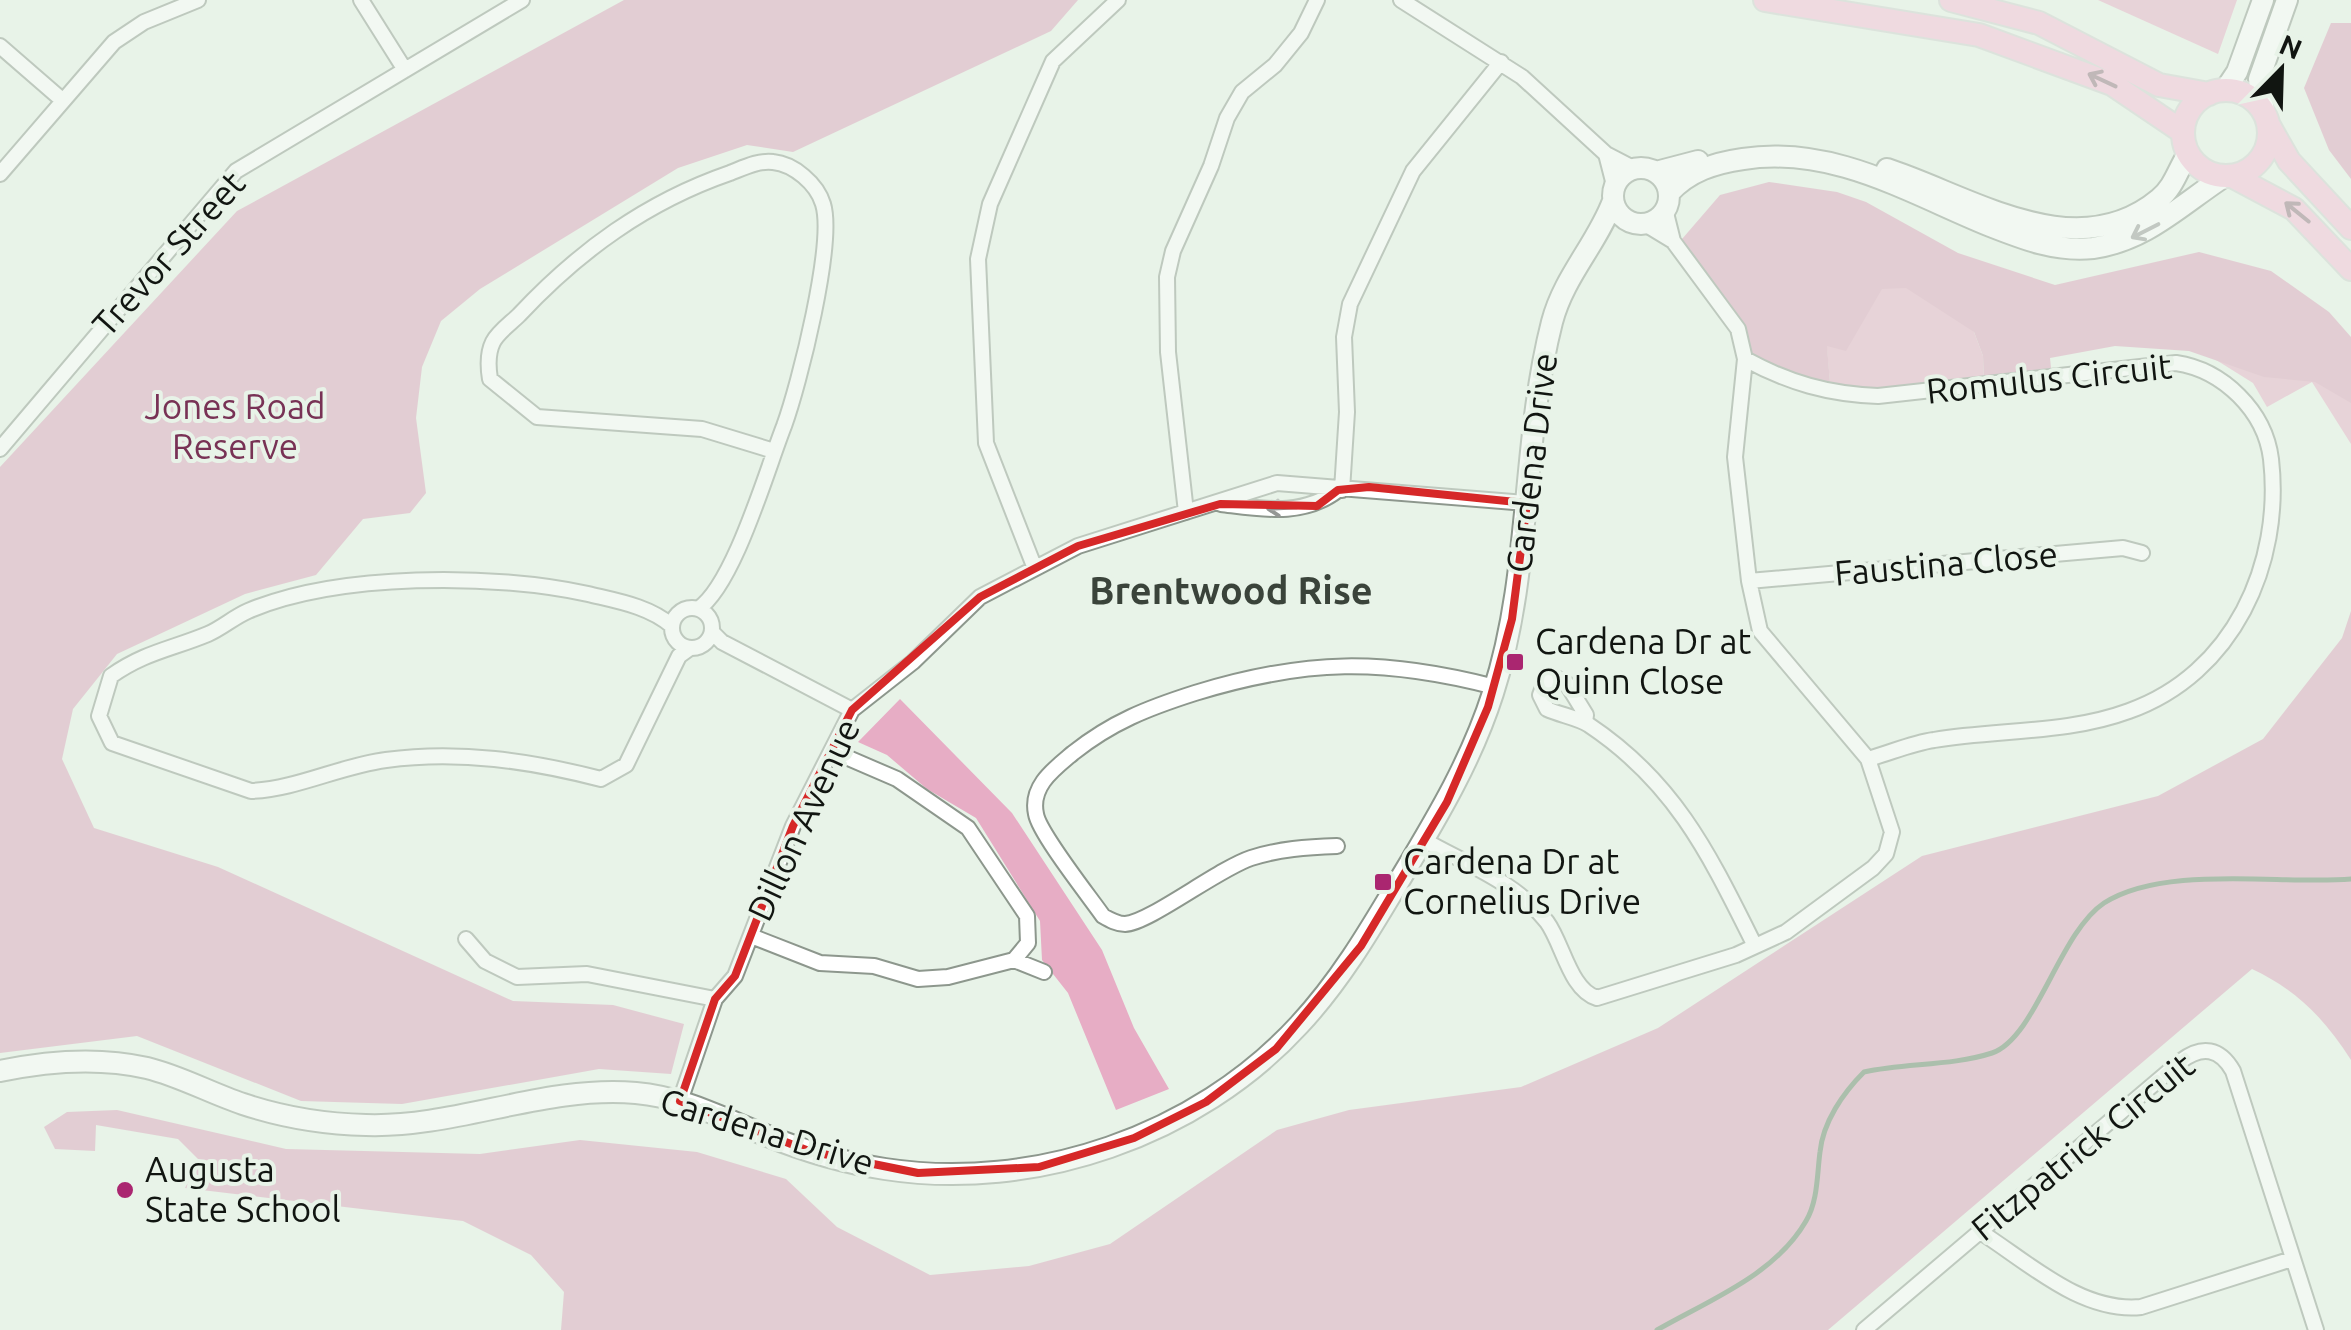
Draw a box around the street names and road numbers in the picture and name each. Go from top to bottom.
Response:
street label: Trevor Street [84,163,253,344]
street label: Romulus Circuit [1924,345,2174,411]
street label: Cardena Drive [1498,351,1564,575]
street label: Faustina Close [1833,533,2059,593]
street label: Dillon Avenue [739,712,867,927]
street label: Fitzpatrick Circuit [1963,1044,2202,1248]
street label: Cardena Drive [656,1080,879,1183]

